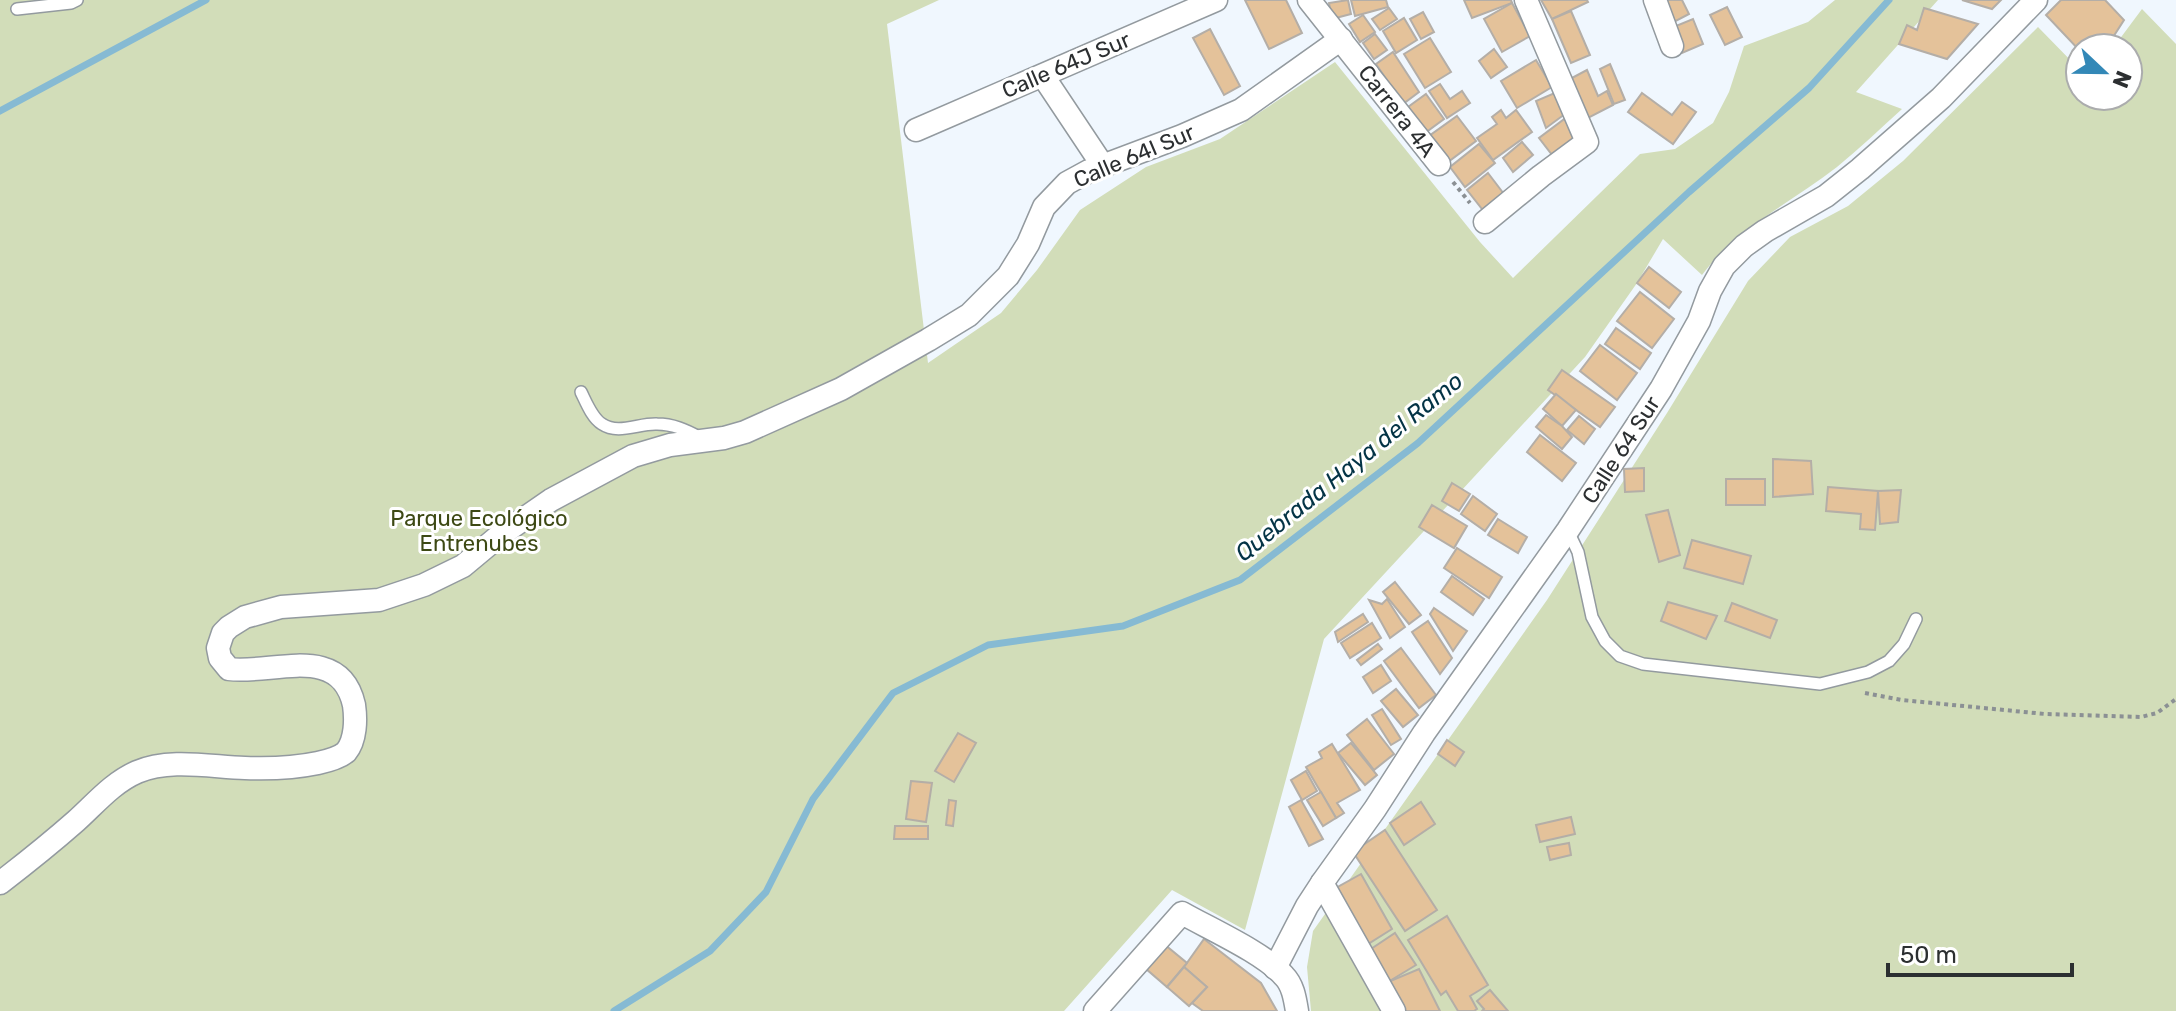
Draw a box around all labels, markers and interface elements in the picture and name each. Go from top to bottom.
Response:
street label: Calle 64J Sur [998,26,1135,104]
north arrow [2064,32,2144,112]
street label: Carrera 4A [1353,59,1442,163]
text: N [2107,67,2138,92]
street label: Calle 64I Sur [1069,118,1199,194]
water label: Quebrada Haya del Ramo [1229,366,1469,568]
street label: Calle 64 Sur [1576,391,1666,509]
park label: Parque Ecológico Entrenubes [390,505,568,557]
scale bar [1888,927,2072,977]
text: 50 m [1900,941,1957,969]

